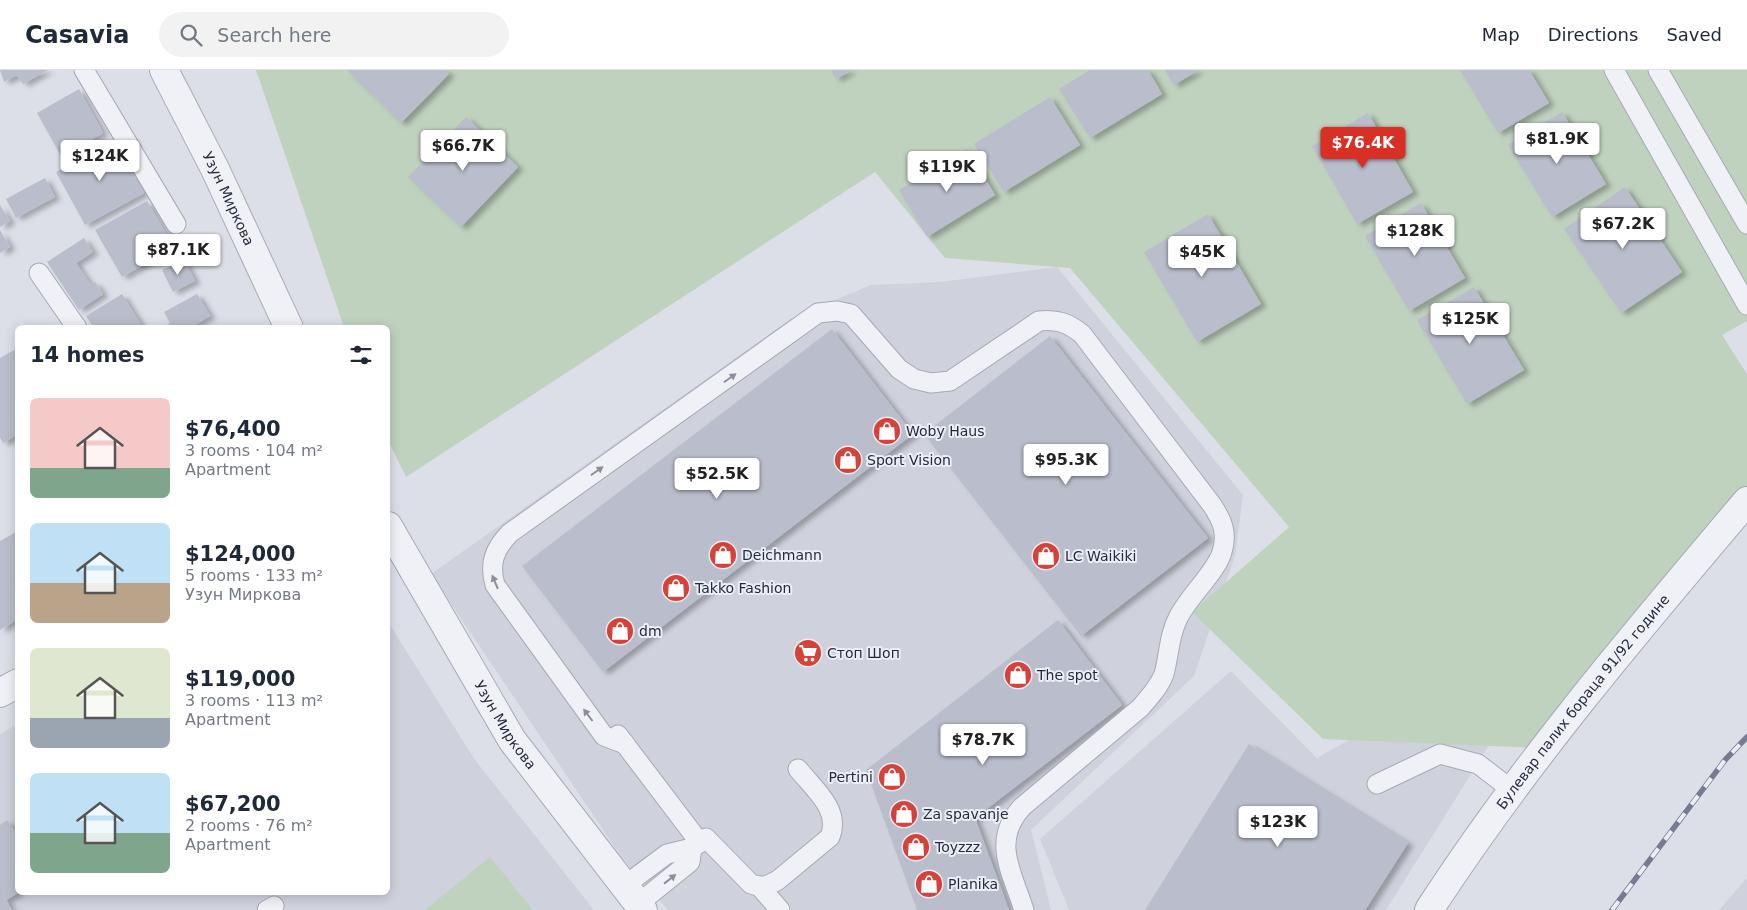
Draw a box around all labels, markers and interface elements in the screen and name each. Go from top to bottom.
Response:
search box [159,12,509,57]
text: Casavia [25,21,129,49]
icon: search [177,21,205,49]
text: Search here [217,24,332,46]
text: Map [1482,24,1520,45]
text: Directions [1548,24,1638,45]
text: Saved [1666,24,1722,45]
pin: $81.9K [1516,122,1598,165]
pin: $76.4K [1322,126,1404,169]
pin: $66.7K [422,129,504,172]
text: $81.9K [1525,129,1589,148]
text: $76.4K [1331,133,1395,152]
text: $66.7K [431,136,495,155]
pin: $124K [65,140,135,182]
text: $124K [72,146,128,165]
street label: Узун Миркова [200,149,258,248]
pin: $119K [912,150,982,193]
text: $119K [919,157,975,176]
pin: $67.2K [1582,208,1664,250]
pin: $128K [1380,214,1450,257]
text: $67.2K [1591,214,1655,233]
text: $128K [1387,221,1443,240]
pin: $87.1K [137,234,219,276]
pin: $45K [1172,236,1232,278]
text: $87.1K [146,240,210,259]
text: $45K [1179,242,1225,261]
pin: $125K [1435,302,1505,345]
text: $125K [1442,309,1498,328]
icon: filters [347,341,375,369]
text: 14 homes [30,343,145,367]
one-way arrow [723,372,736,383]
shop icon: Woby Haus [872,416,902,446]
text: $76,400 [185,417,281,441]
icon: home [70,418,130,478]
place label: Woby Haus [906,423,984,439]
text: 3 rooms · 104 m² [185,441,323,460]
pin: $95.3K [1025,444,1107,486]
shop icon: Sport Vision [833,445,863,475]
text: $95.3K [1034,450,1098,469]
place label: Sport Vision [867,452,951,468]
pin: $52.5K [676,458,758,500]
text: Apartment [185,460,271,479]
text: $52.5K [685,464,749,483]
one-way arrow [590,466,604,476]
shop icon: Deichmann [708,540,738,570]
shop icon: LC Waikiki [1031,541,1061,571]
text: $124,000 [185,542,295,566]
icon: home [70,543,130,603]
place label: Deichmann [742,547,822,563]
place label: LC Waikiki [1065,548,1136,564]
text: 5 rooms · 133 m² [185,566,323,585]
shop icon: Takko Fashion [661,573,691,603]
one-way arrow [491,575,499,589]
place label: Takko Fashion [694,580,791,596]
text: Узун Миркова [185,585,301,604]
street label: Булевар палих бораца 91/92 године [1493,591,1673,812]
shop icon: dm [605,616,635,646]
place label: dm [639,623,662,639]
supermarket icon: Стоп Шоп [793,638,823,668]
place label: Стоп Шоп [827,645,900,661]
shop icon: The spot [1003,660,1033,690]
text: $119,000 [185,667,295,691]
place label: The spot [1036,667,1098,683]
icon: home [70,668,130,728]
street label: Узун Миркова [471,678,539,772]
text: 3 rooms · 113 m² [185,691,323,710]
one-way arrow [583,709,594,722]
text: Apartment [185,710,271,729]
pin: $78.7K [942,724,1024,766]
text: $78.7K [951,730,1015,749]
shop icon: Pertini [877,762,907,792]
place label: Pertini [829,769,873,785]
text: $67,200 [185,792,281,816]
icon: home [70,793,130,853]
shop icon: Za spavanje [889,799,919,829]
place label: Za spavanje [923,806,1009,822]
pin: $123K [1243,806,1313,848]
text: $123K [1250,812,1306,831]
text: 2 rooms · 76 m² [185,816,313,835]
shop icon: Toyzzz [901,832,931,862]
text: Apartment [185,835,271,854]
place label: Toyzzz [934,839,980,855]
shop icon: Planika [914,869,944,899]
one-way arrow [663,874,677,884]
place label: Planika [948,876,998,892]

